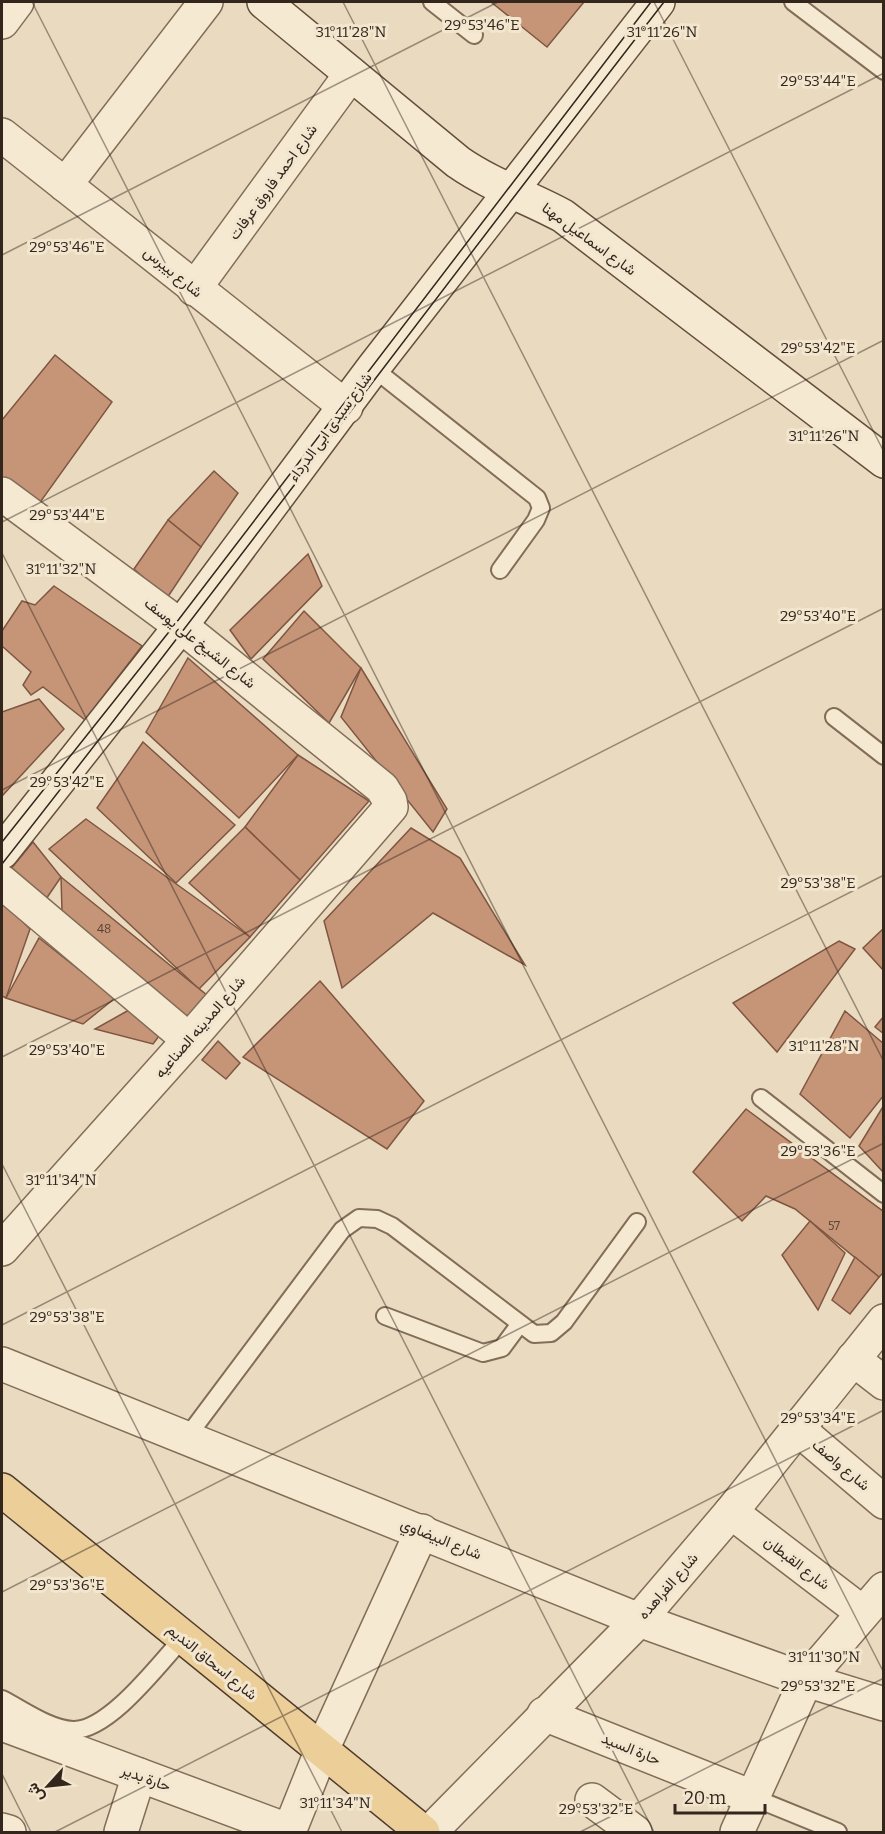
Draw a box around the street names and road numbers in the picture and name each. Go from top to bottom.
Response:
street label: شارع احمد فاروق عرفات [225,121,323,244]
street label: شارع اسماعيل مهنا [537,199,640,281]
street label: شارع بيبرس [139,243,206,303]
street label: شارع سيدى ابى الدرداء [284,369,377,486]
street label: شارع الشيخ على يوسف [139,594,259,694]
street label: شارع المدينه الصناعيه [151,972,251,1083]
street label: شارع واصف [807,1436,874,1496]
street label: شارع البيضاوي [396,1515,484,1567]
street label: شارع القبطان [759,1532,834,1595]
street label: شارع الفراهده [634,1549,703,1624]
street label: شارع اسحاق النديم [162,1620,261,1706]
street label: حارة السيد [599,1729,663,1769]
street label: حارة بدير [118,1760,173,1795]

